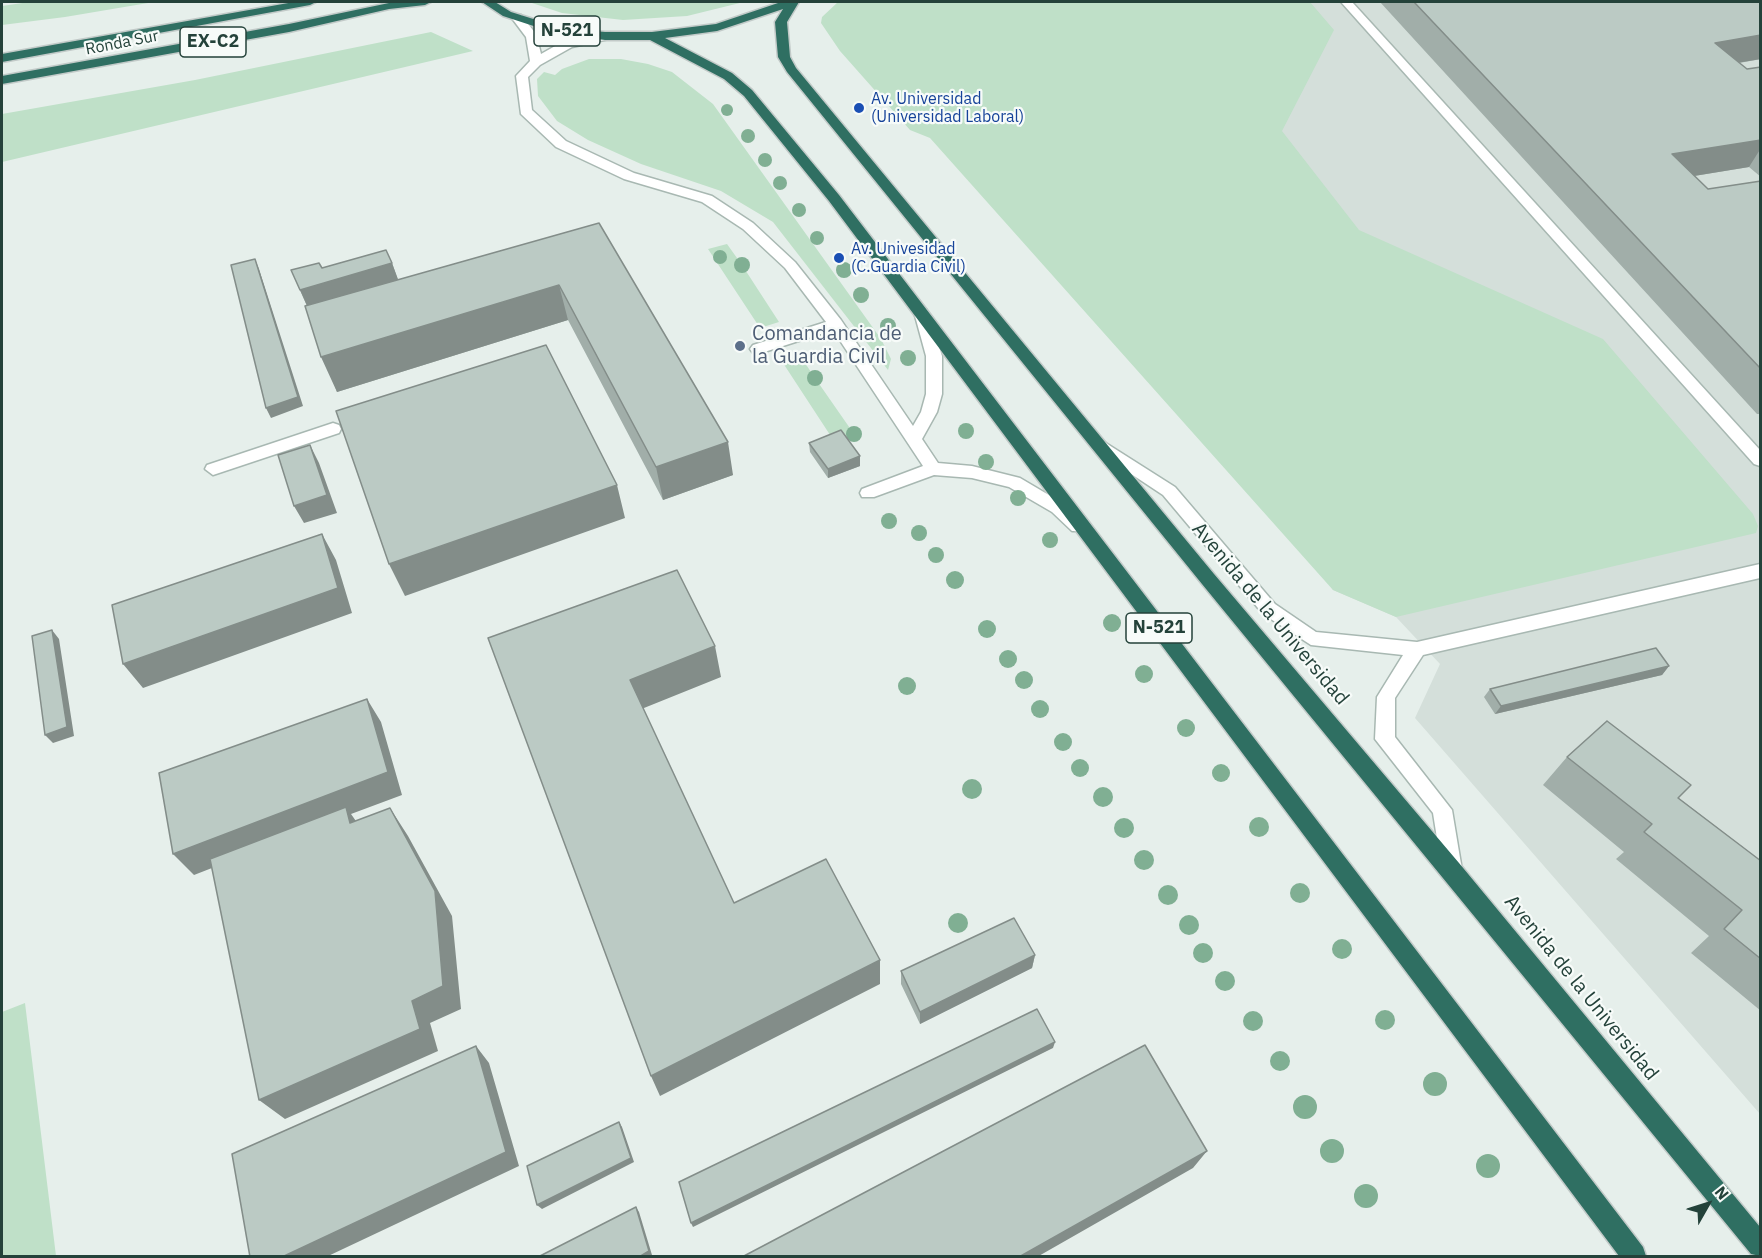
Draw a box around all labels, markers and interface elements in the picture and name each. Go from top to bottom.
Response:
road number: N-521 [534,16,600,46]
street label: Ronda Sur [84,27,160,59]
road number: EX-C2 [180,27,246,57]
place label: Av. Universidad (Universidad Laboral) [871,89,1024,127]
marker: Av. Universidad (Universidad Laboral) [852,101,866,115]
place label: Av. Univesidad (C.Guardia Civil) [851,239,966,277]
marker: Av. Univesidad (C.Guardia Civil) [832,251,846,265]
place label: Comandancia de la Guardia Civil [752,322,902,369]
marker: Comandancia de la Guardia Civil [733,339,747,353]
street label: Avenida de la Universidad [1187,518,1353,710]
road number: N-521 [1126,613,1192,643]
street label: Avenida de la Universidad [1499,891,1663,1085]
north arrow [1678,1174,1738,1234]
text: N [1711,1182,1733,1203]

